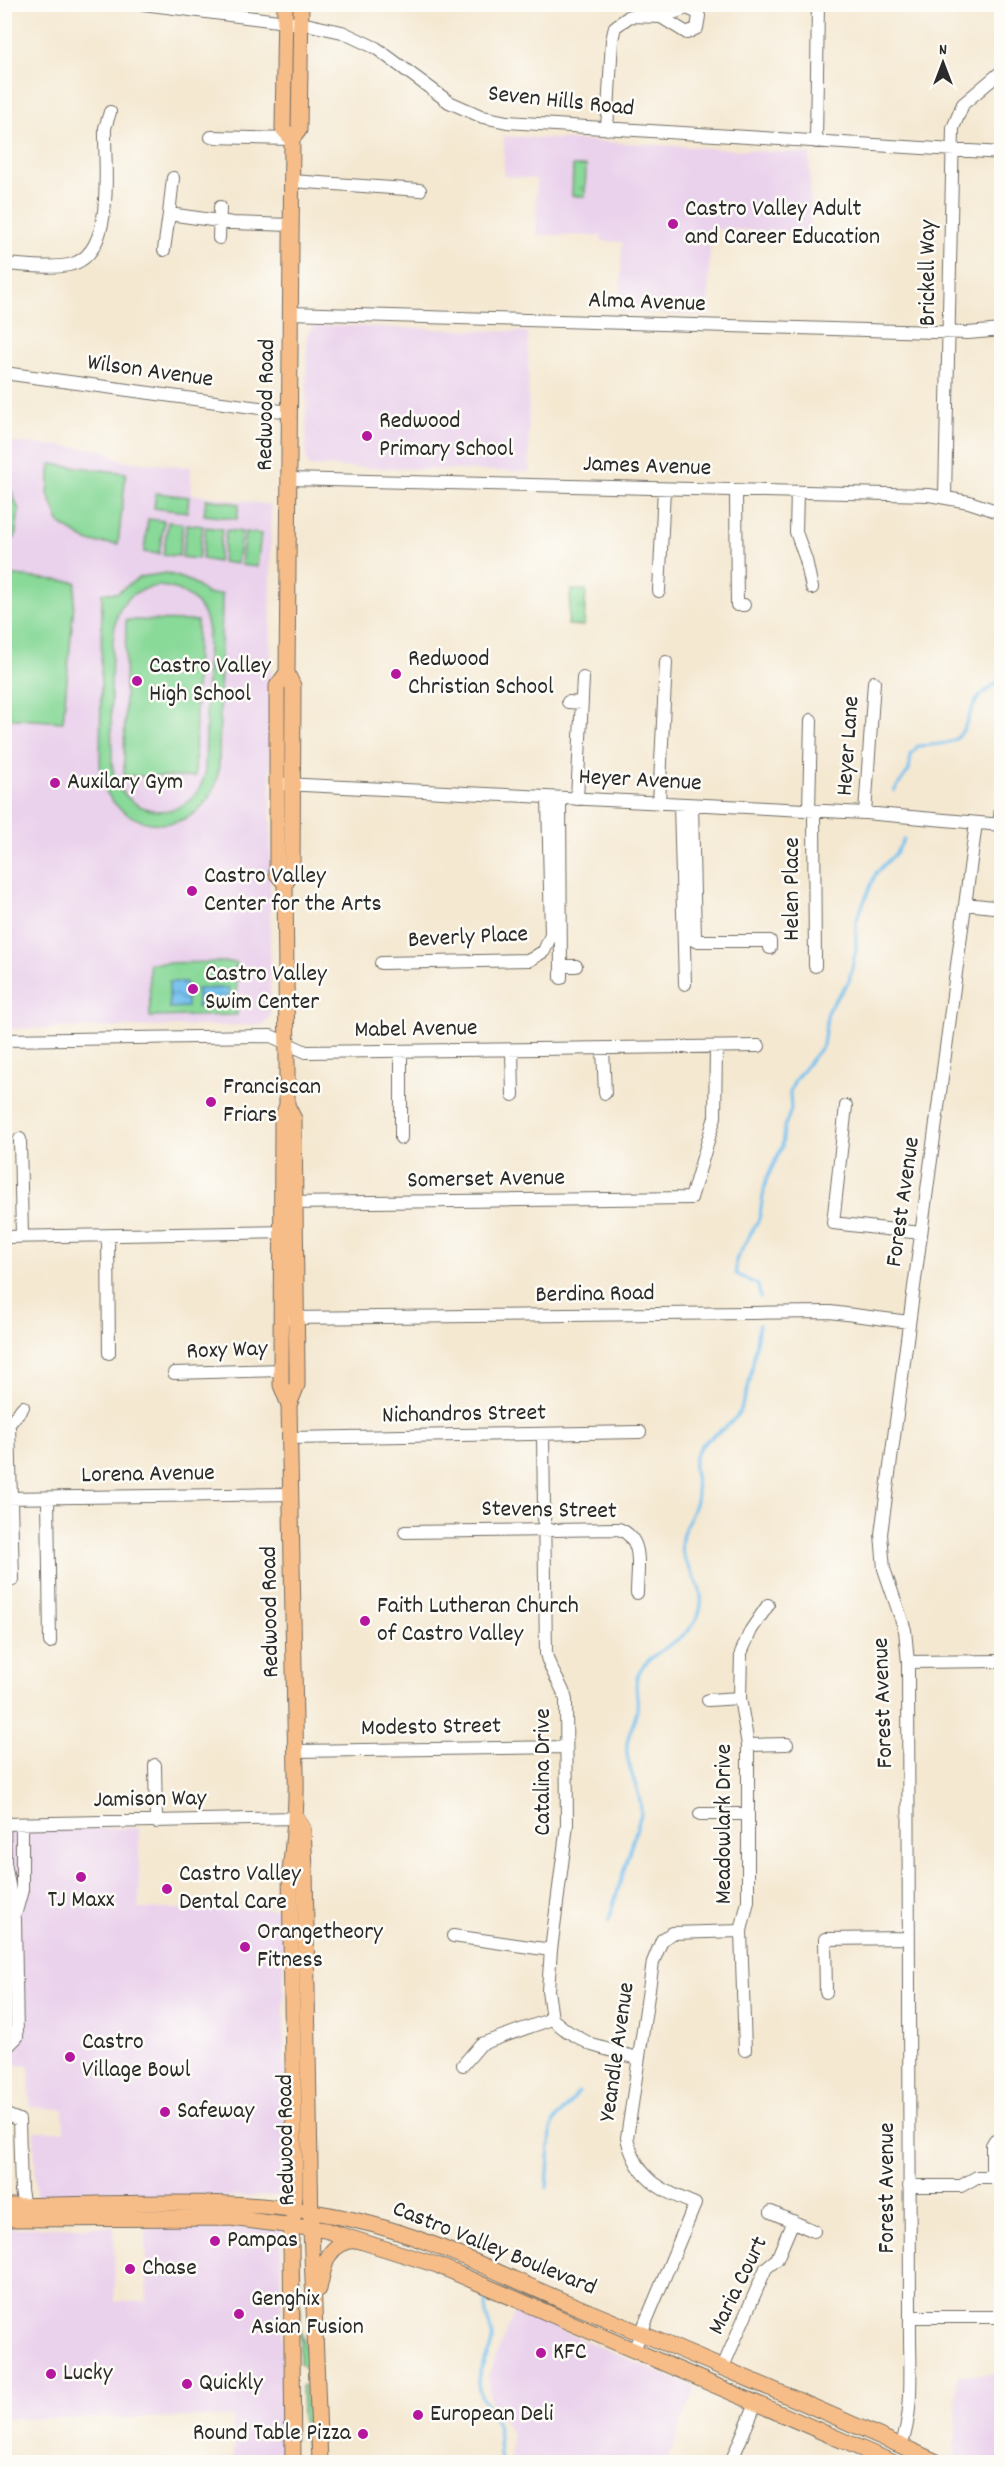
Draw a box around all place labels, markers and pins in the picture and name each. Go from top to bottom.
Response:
place label: Castro Valley Adult and Career Education [685,193,880,255]
marker: Castro Valley Adult and Career Education [666,217,680,231]
place label: Redwood Primary School [379,405,514,467]
marker: Redwood Primary School [360,429,374,443]
place label: Redwood Christian School [408,643,554,705]
place label: Castro Valley High School [149,650,272,712]
marker: Redwood Christian School [389,667,403,681]
marker: Castro Valley High School [130,674,144,688]
place label: Auxilary Gym [67,766,183,800]
marker: Auxilary Gym [48,776,62,790]
place label: Castro Valley Center for the Arts [204,860,382,922]
marker: Castro Valley Center for the Arts [185,884,199,898]
place label: Castro Valley Swim Center [205,958,328,1020]
marker: Castro Valley Swim Center [186,982,200,996]
place label: Franciscan Friars [223,1071,321,1133]
marker: Franciscan Friars [204,1095,218,1109]
place label: Faith Lutheran Church of Castro Valley [377,1590,579,1652]
marker: Faith Lutheran Church of Castro Valley [358,1614,372,1628]
place label: Castro Valley Dental Care [179,1858,302,1920]
marker: TJ Maxx [74,1870,88,1884]
marker: Castro Valley Dental Care [160,1882,174,1896]
place label: TJ Maxx [48,1884,115,1918]
place label: Orangetheory Fitness [257,1916,384,1978]
marker: Orangetheory Fitness [238,1940,252,1954]
place label: Castro Village Bowl [82,2026,191,2088]
marker: Castro Village Bowl [63,2050,77,2064]
place label: Safeway [177,2095,256,2129]
marker: Safeway [158,2105,172,2119]
place label: Pampas [227,2224,298,2258]
marker: Pampas [208,2234,222,2248]
place label: Chase [142,2252,197,2286]
marker: Chase [123,2262,137,2276]
place label: Genghix Asian Fusion [251,2283,364,2345]
marker: Genghix Asian Fusion [232,2307,246,2321]
place label: KFC [553,2336,587,2370]
marker: KFC [534,2346,548,2360]
place label: Lucky [63,2357,114,2391]
marker: Lucky [44,2367,58,2381]
place label: Quickly [199,2367,264,2401]
marker: Quickly [180,2377,194,2391]
place label: European Deli [430,2398,553,2432]
marker: European Deli [411,2408,425,2422]
place label: Round Table Pizza [193,2417,352,2451]
marker: Round Table Pizza [356,2427,370,2441]

